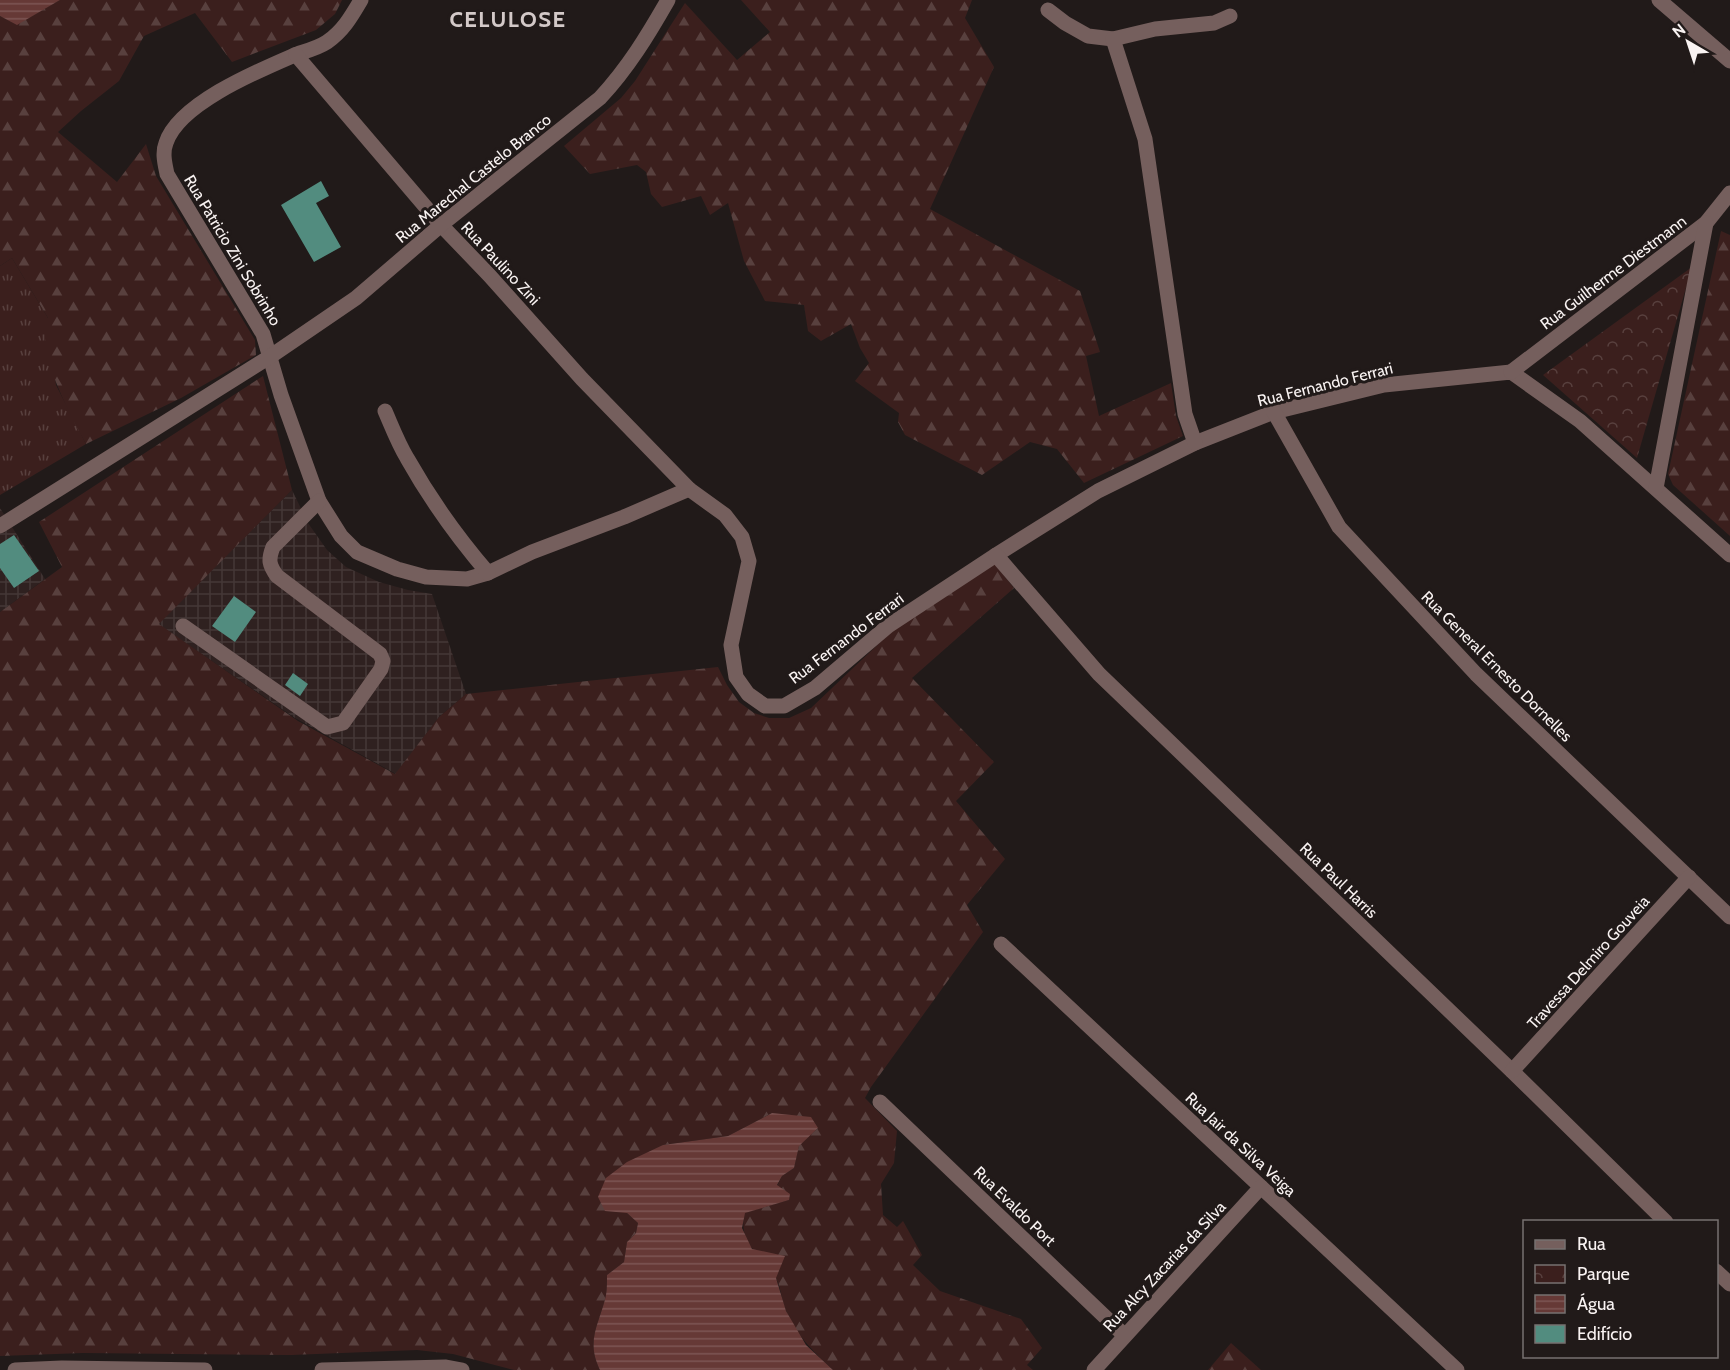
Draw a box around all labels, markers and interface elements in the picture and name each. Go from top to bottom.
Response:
district label: CELULOSE [449,6,567,33]
north arrow [1658,12,1718,72]
text: N [1669,20,1689,42]
street label: Rua Marechal Castelo Branco [392,110,555,247]
street label: Rua Patricio Zini Sobrinho [180,171,285,329]
street label: Rua Guilherme Diestmann [1537,211,1690,333]
street label: Rua Paulino Zini [457,218,544,309]
street label: Rua Fernando Ferrari [1255,358,1395,411]
street label: Rua General Ernesto Dornelles [1417,587,1576,746]
street label: Rua Fernando Ferrari [785,589,907,688]
street label: Rua Paul Harris [1296,839,1382,922]
street label: Travessa Delmiro Gouveia [1523,891,1653,1033]
street label: Rua Jair da Silva Veiga [1181,1088,1300,1201]
street label: Rua Evaldo Port [970,1163,1060,1251]
street label: Rua Alcy Zacarias da Silva [1099,1197,1230,1335]
legend [1523,1220,1718,1358]
text: Rua [1577,1233,1606,1255]
text: Parque [1577,1263,1630,1285]
text: Água [1577,1293,1615,1315]
text: Edifício [1577,1323,1632,1345]

